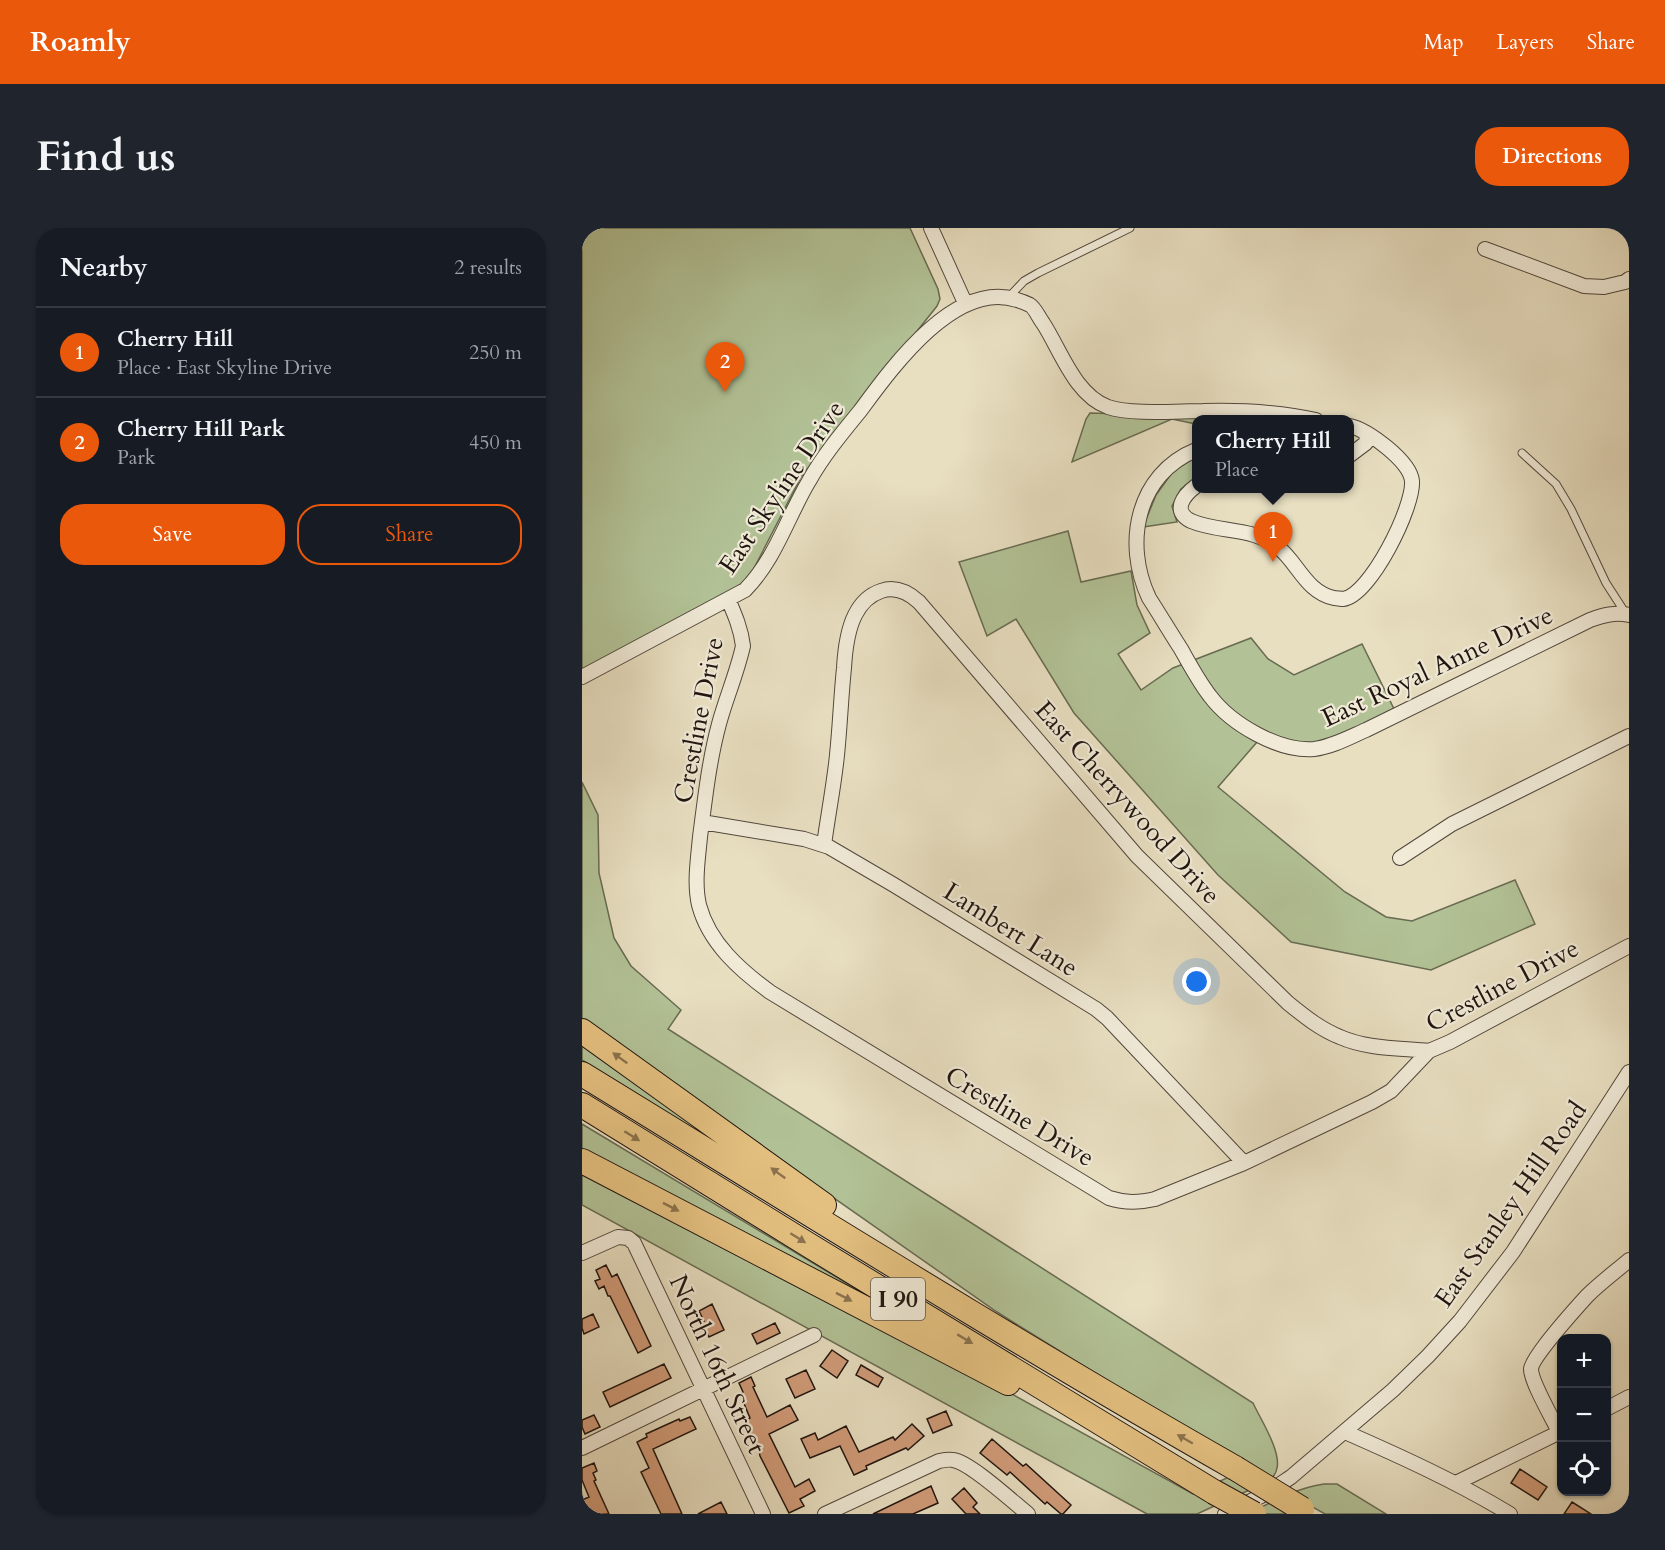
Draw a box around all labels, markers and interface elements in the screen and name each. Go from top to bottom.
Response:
text: Roamly [30,23,131,61]
text: Map [1424,28,1464,57]
text: Layers [1497,28,1554,57]
text: Share [1587,28,1635,57]
button: Directions [1475,127,1629,186]
text: Find us [36,128,176,185]
text: Nearby [60,250,148,285]
text: 2 results [454,254,522,281]
text: Cherry Hill [117,324,233,354]
text: 1 [74,339,85,366]
text: 250 m [469,339,522,366]
pin: 2 [706,342,744,392]
text: Place · East Skyline Drive [117,354,332,381]
street label: East Skyline Drive [710,394,852,581]
text: Cherry Hill Park [117,414,285,444]
popup [1192,415,1354,493]
text: Cherry Hill [1215,426,1331,456]
text: 2 [74,429,85,456]
text: 450 m [469,429,522,456]
text: Park [117,444,155,471]
text: Place [1215,456,1259,483]
button: Save [60,504,285,565]
button: Share [297,504,522,565]
pin: 1 [1254,512,1292,562]
street label: East Royal Anne Drive [1316,597,1559,735]
street label: Crestline Drive [665,634,732,806]
street label: East Cherrywood Drive [1027,693,1228,912]
street label: Lambert Lane [937,874,1085,985]
street label: Crestline Drive [1420,930,1585,1040]
your location [1182,967,1211,996]
one-way arrow [612,1053,627,1065]
street label: Crestline Drive [939,1058,1101,1175]
street label: East Stanley Hill Road [1426,1094,1595,1314]
one-way arrow [624,1130,640,1141]
one-way arrow [770,1167,785,1179]
one-way arrow [663,1202,680,1212]
one-way arrow [790,1233,806,1244]
street label: North 16th Street [661,1269,774,1459]
road number: I 90 [871,1278,925,1320]
one-way arrow [836,1292,853,1302]
one-way arrow [957,1334,974,1344]
map controls [1557,1334,1611,1496]
button: + [1557,1334,1611,1388]
button: − [1557,1388,1611,1442]
one-way arrow [1176,1434,1193,1444]
button: locate [1557,1442,1611,1496]

